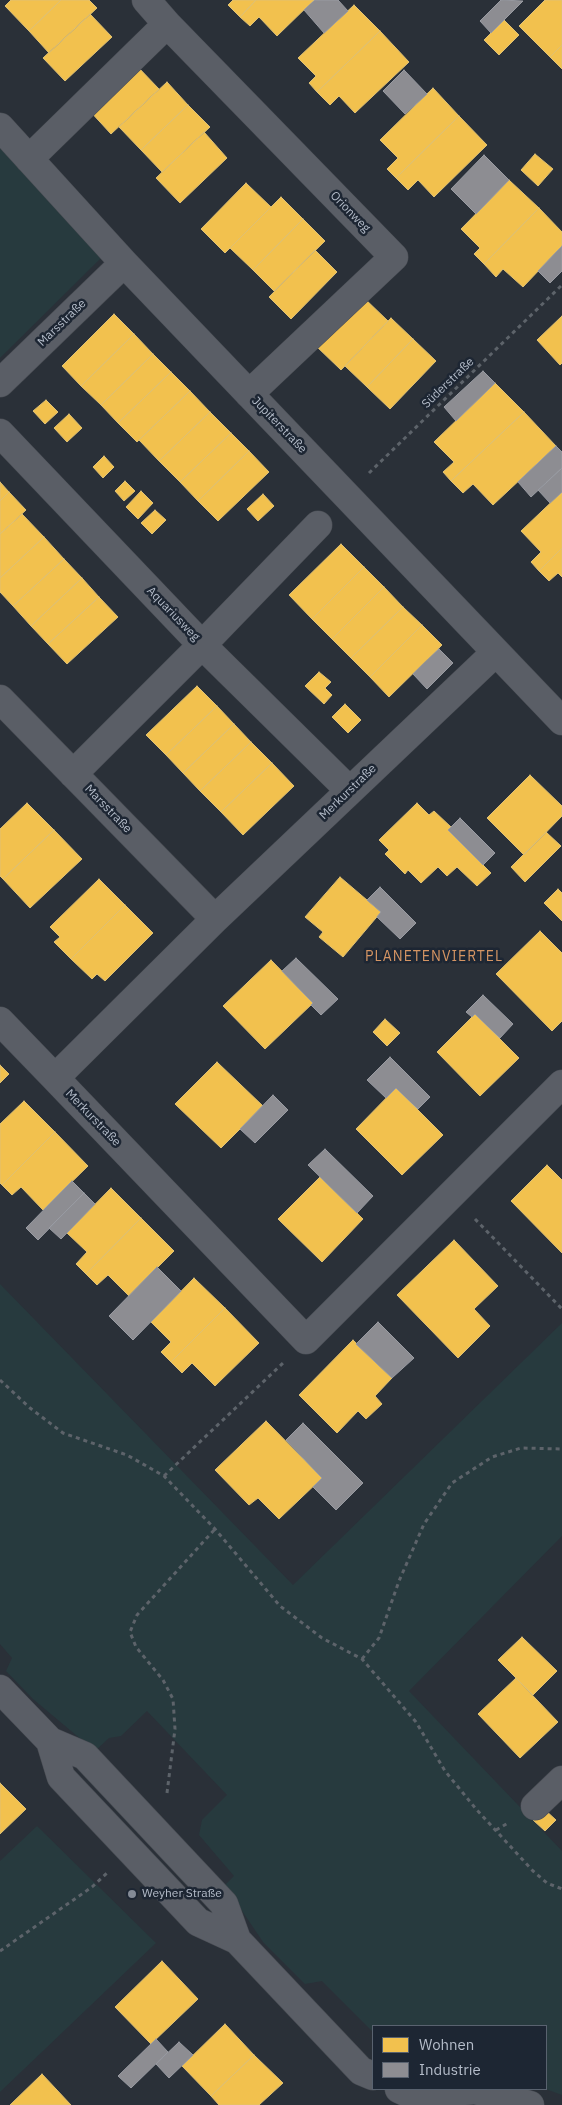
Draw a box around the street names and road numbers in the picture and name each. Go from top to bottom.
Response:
street label: Orionweg [327,188,373,236]
street label: Marsstraße [35,297,89,349]
street label: Süderstraße [419,355,477,411]
street label: Jupiterstraße [248,394,310,456]
street label: Aquariusweg [144,584,202,644]
street label: Merkurstraße [317,761,379,823]
street label: Marsstraße [82,782,134,836]
street label: Merkurstraße [62,1087,124,1149]

